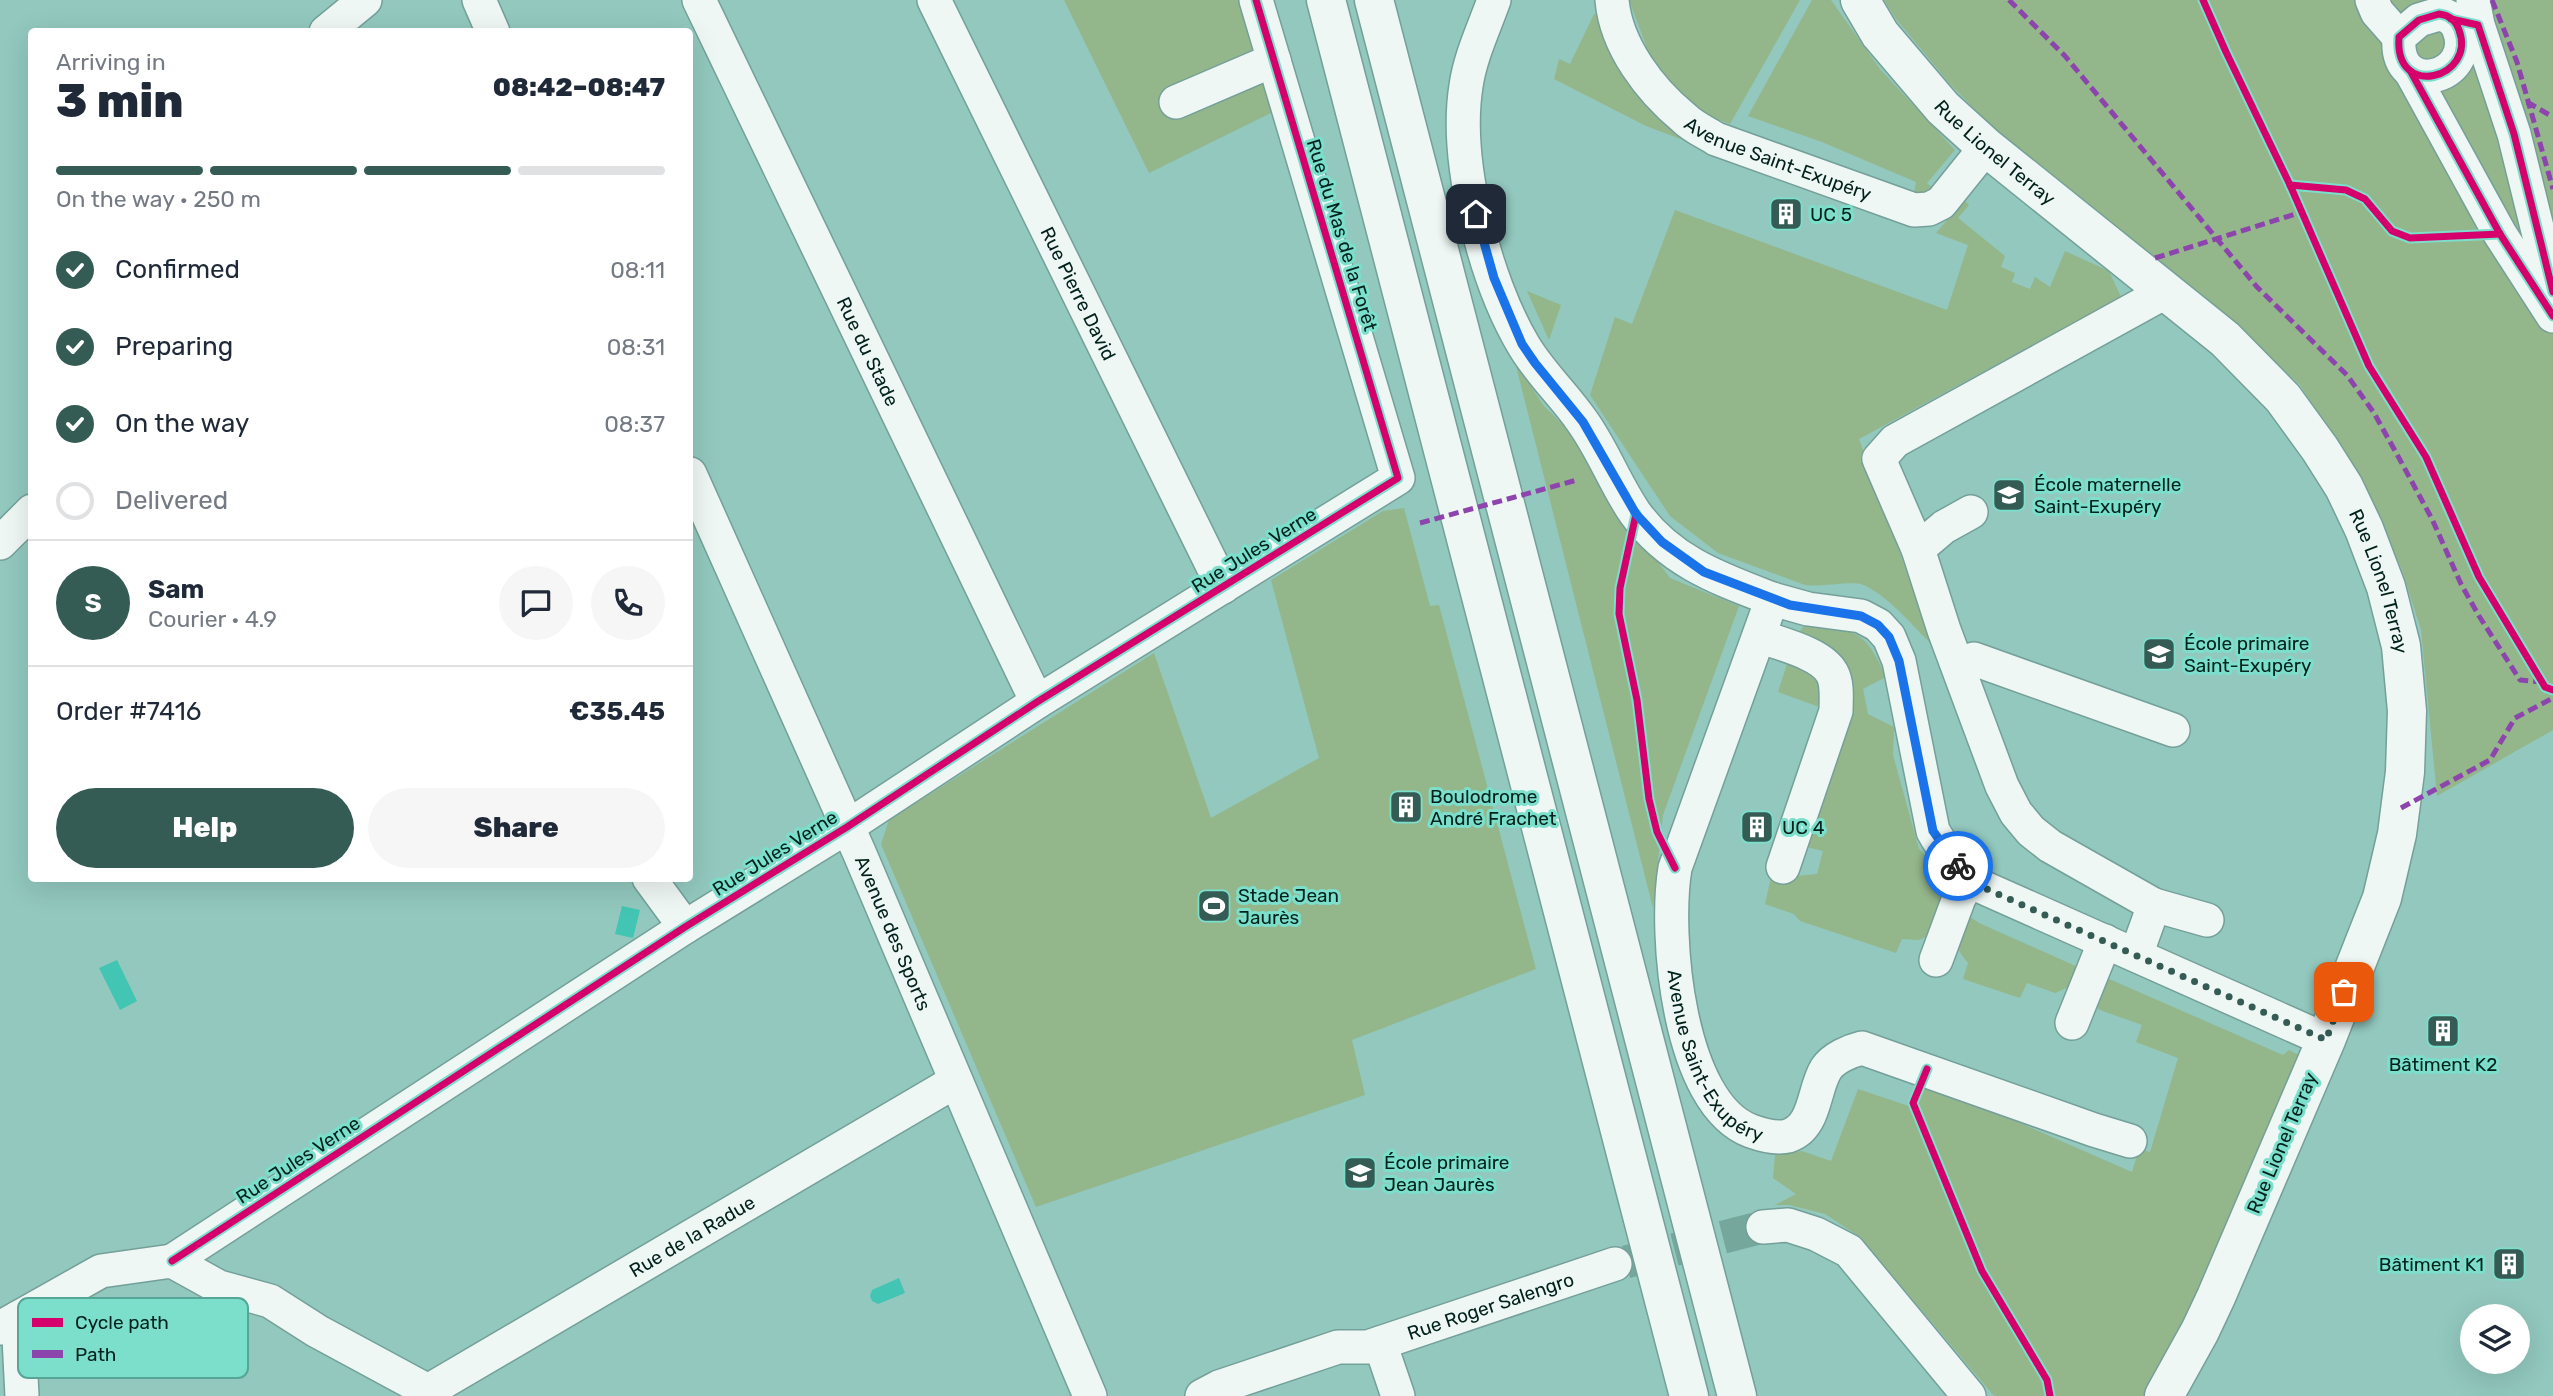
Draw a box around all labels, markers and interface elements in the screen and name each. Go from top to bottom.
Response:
text: Arriving in [56,48,166,76]
text: 08:42–08:47 [493,72,665,103]
text: 3 min [56,74,184,129]
street label: Rue Lionel Terray [1930,95,2060,210]
street label: Avenue Saint-Exupéry [1680,112,1875,205]
street label: Rue du Mas de la Forêt [1302,136,1382,334]
pin [1446,184,1506,244]
text: On the way · 250 m [56,185,261,213]
icon: home [1457,195,1495,233]
building icon: UC 5 [1767,195,1805,233]
place label: UC 5 [1810,203,1852,226]
street label: Rue Pierre David [1036,223,1121,364]
icon: check [56,251,94,289]
text: Confirmed [115,254,240,285]
text: 08:11 [610,256,665,284]
street label: Rue du Stade [832,293,904,410]
icon: check [56,328,94,366]
text: Preparing [115,331,233,362]
text: 08:31 [607,333,665,361]
icon: check [56,405,94,443]
text: On the way [115,408,249,439]
text: 08:37 [604,410,665,438]
place label: École maternelle Saint-Exupéry [2034,473,2181,518]
school or university icon: École maternelle Saint-Exupéry [1990,476,2028,514]
text: Delivered [115,485,228,516]
street label: Rue Jules Verne [1187,502,1321,598]
street label: Rue Lionel Terray [2345,505,2413,654]
button: chat [499,566,573,640]
button: phone [591,566,665,640]
text: Sam [148,574,204,605]
text: S [84,588,102,619]
text: Courier · 4.9 [148,605,277,633]
place label: École primaire Saint-Exupéry [2184,632,2311,677]
school or university icon: École primaire Saint-Exupéry [2140,635,2178,673]
text: Order #7416 [56,696,202,727]
text: €35.45 [569,696,665,727]
place label: Boulodrome André Frachet [1430,785,1557,830]
button: Help [56,788,354,868]
button: Share [368,788,665,868]
building icon: Boulodrome André Frachet [1387,788,1425,826]
street label: Rue Jules Verne [708,805,842,901]
building icon: UC 4 [1738,808,1776,846]
place label: UC 4 [1782,816,1825,839]
courier [1923,831,1993,901]
icon: bike [1939,847,1977,885]
street label: Avenue des Sports [850,852,936,1014]
place label: Stade Jean Jaurès [1238,884,1339,929]
sports icon: Stade Jean Jaurès [1195,887,1233,925]
pin [2314,962,2374,1022]
street label: Avenue Saint-Exupéry [1663,968,1766,1146]
icon: bag [2325,973,2363,1011]
building icon: Bâtiment K2 [2424,1012,2462,1050]
place label: Bâtiment K2 [2389,1053,2497,1076]
street label: Rue Lionel Terray [2242,1069,2322,1217]
street label: Rue Jules Verne [232,1111,364,1209]
place label: École primaire Jean Jaurès [1384,1151,1510,1196]
school or university icon: École primaire Jean Jaurès [1341,1154,1379,1192]
street label: Rue de la Radue [625,1190,759,1282]
building icon: Bâtiment K1 [2490,1245,2528,1283]
place label: Bâtiment K1 [2379,1253,2484,1276]
street label: Rue Roger Salengro [1404,1267,1577,1344]
legend [18,1298,248,1378]
map controls [2460,1304,2530,1374]
button: layers [2460,1304,2530,1374]
text: Cycle path [75,1311,169,1334]
text: Path [75,1343,116,1366]

